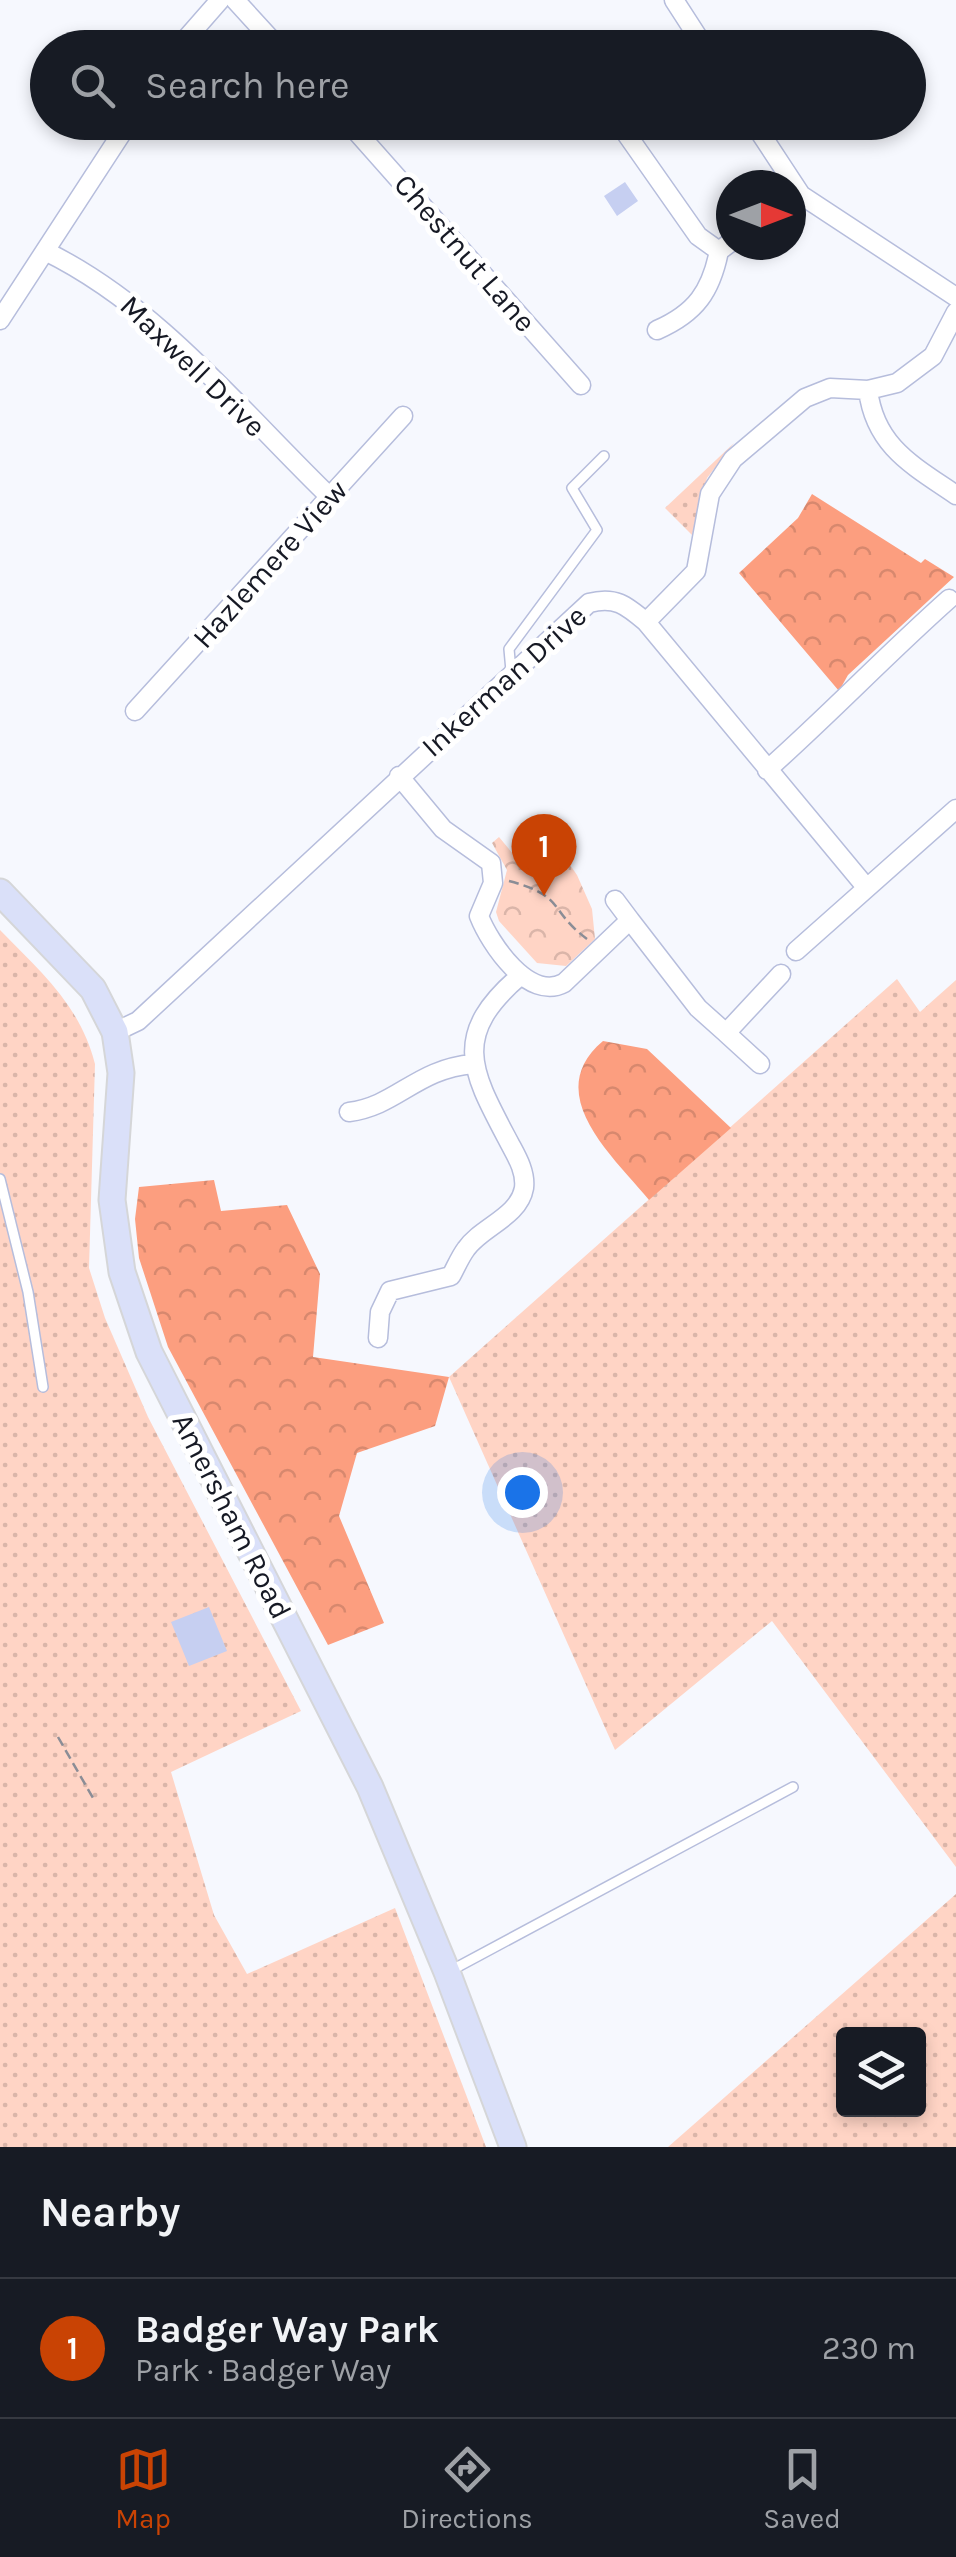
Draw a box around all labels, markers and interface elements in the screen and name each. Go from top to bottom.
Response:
search box [30,30,926,140]
icon: search [65,58,120,113]
text: Search here [145,63,349,108]
street label: Chestnut Lane [387,167,543,339]
north arrow [716,170,806,260]
street label: Maxwell Drive [113,288,273,444]
street label: Hazlemere View [185,472,355,656]
street label: Inkerman Drive [414,598,594,764]
pin: 1 [512,814,576,896]
street label: Amersham Road [165,1407,299,1625]
your location [497,1467,548,1518]
map controls [836,2027,926,2117]
button: layers [836,2027,926,2117]
text: Nearby [40,2187,180,2237]
text: Badger Way Park [135,2307,439,2352]
text: 1 [67,2330,78,2367]
text: 230 m [822,2330,916,2367]
text: Park · Badger Way [135,2352,391,2389]
tab: Map [115,2442,171,2535]
tab: Directions [401,2442,533,2535]
tab: Saved [763,2442,841,2535]

